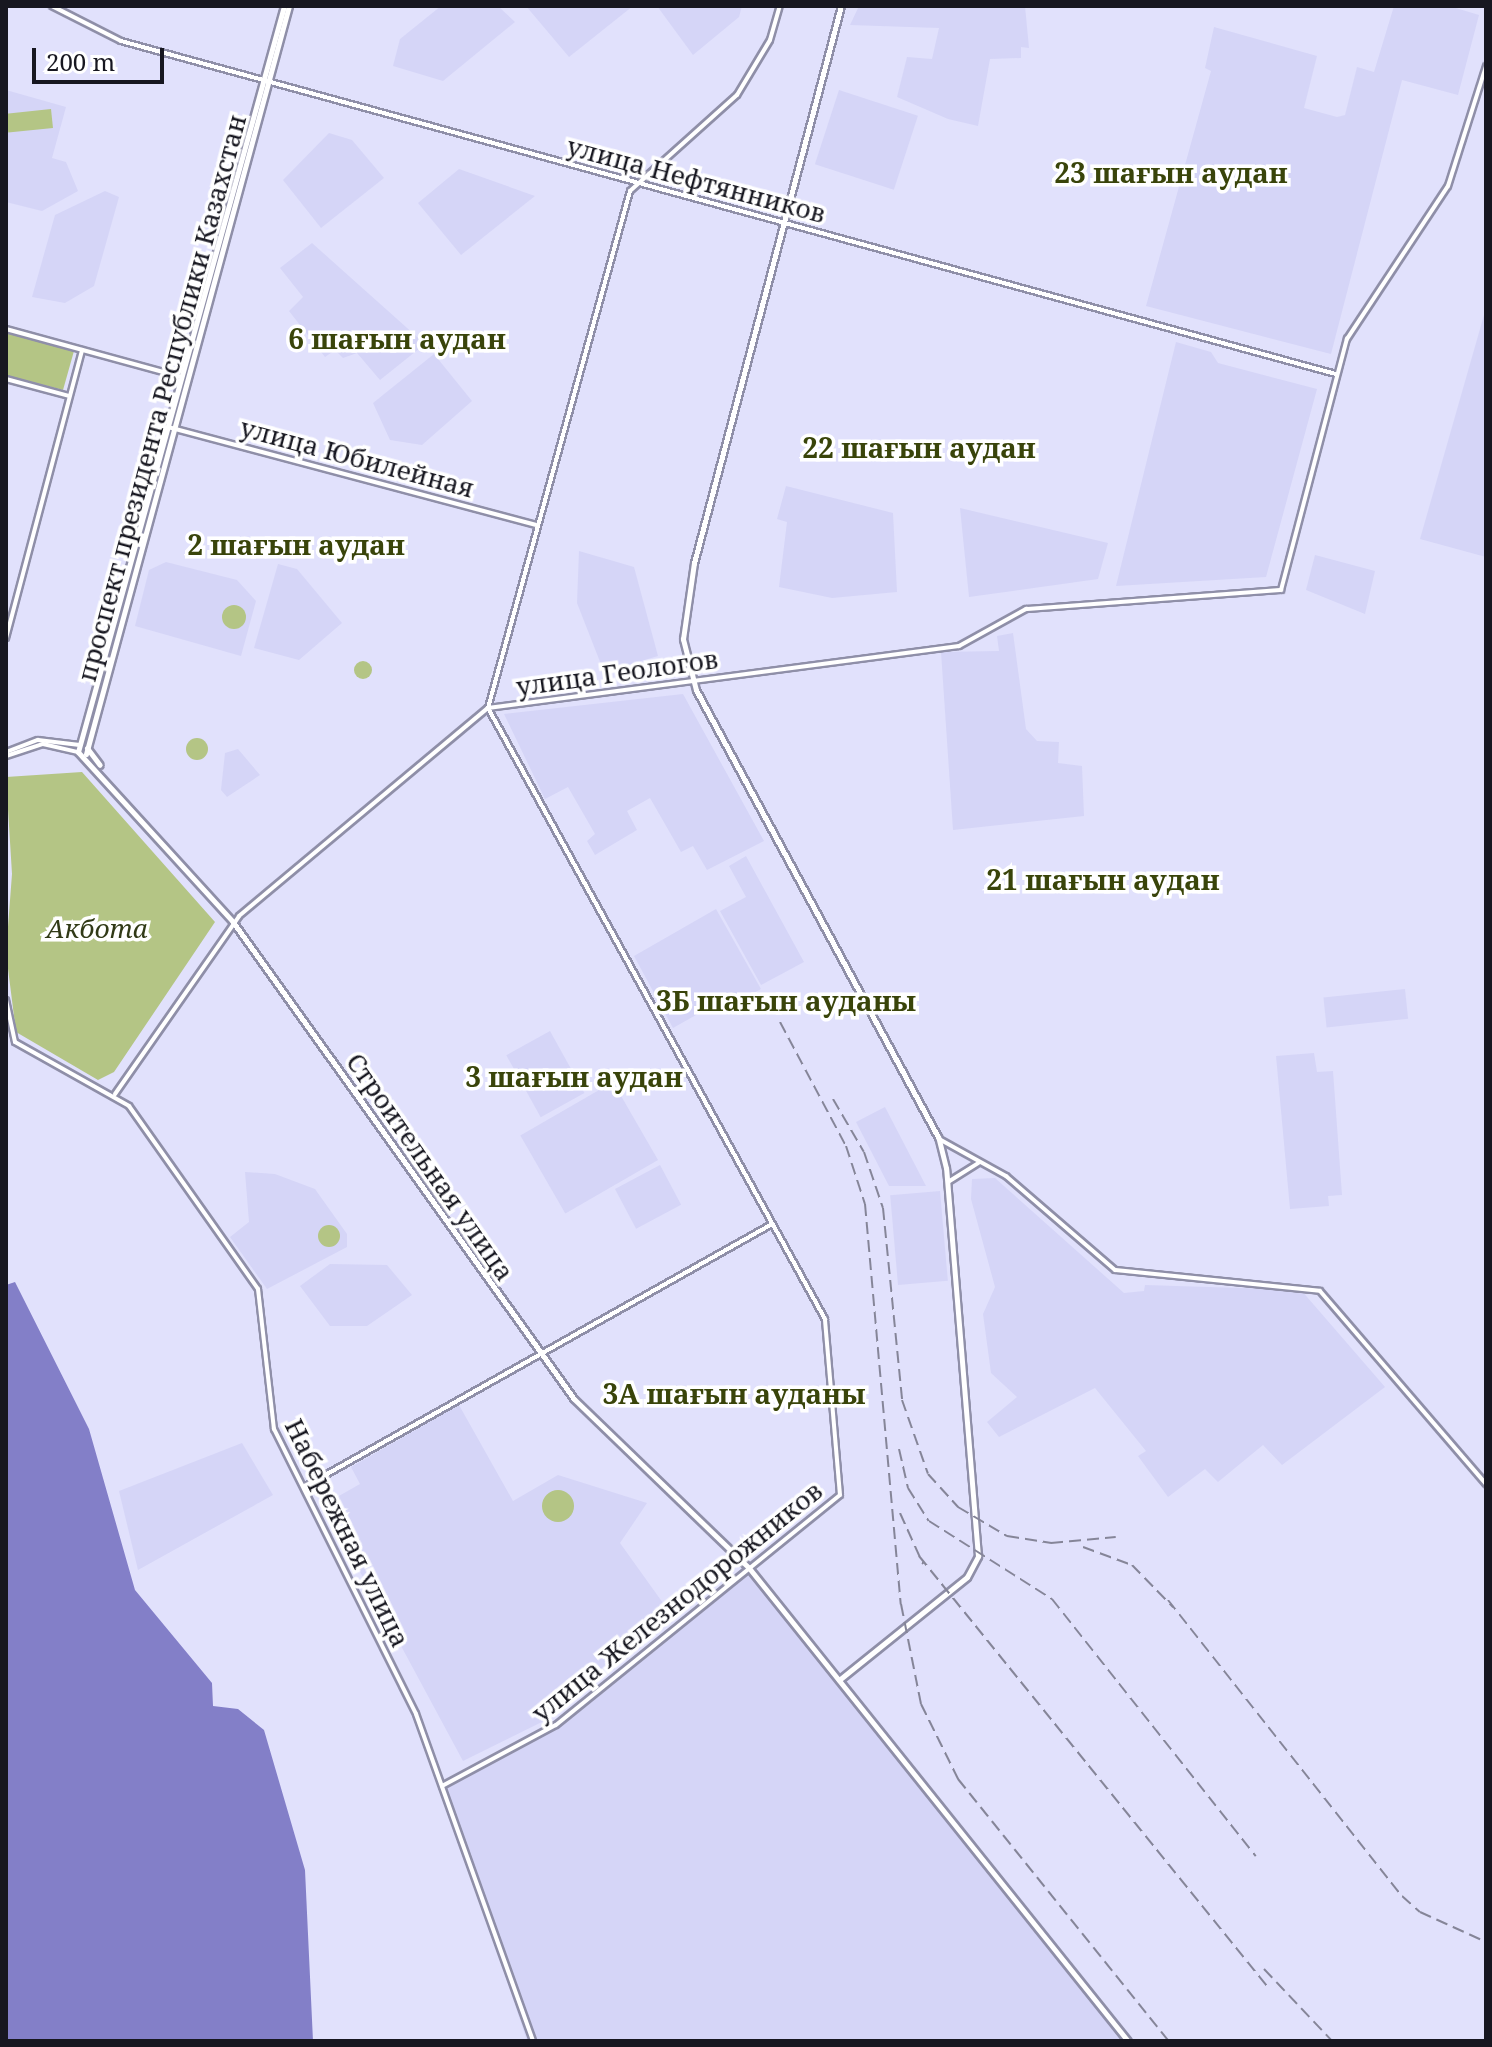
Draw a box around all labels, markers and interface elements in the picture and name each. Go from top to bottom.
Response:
scale bar [36,32,168,82]
text: 200 m [46,45,115,78]
street label: проспект президента Республики Казахстан [71,111,253,685]
street label: улица Нефтянников [563,130,829,230]
district label: 23 шағын аудан [1054,155,1288,189]
district label: 6 шағын аудан [288,321,506,355]
street label: улица Юбилейная [237,412,477,504]
district label: 22 шағын аудан [802,430,1036,464]
district label: 2 шағын аудан [187,527,405,561]
street label: улица Геологов [514,643,720,703]
district label: 21 шағын аудан [986,862,1220,896]
park label: Акбота [46,913,148,945]
district label: 3Б шағын ауданы [656,983,916,1017]
street label: Строительная улица [340,1047,520,1287]
district label: 3 шағын аудан [465,1059,683,1093]
district label: 3А шағын ауданы [602,1376,866,1410]
street label: Набережная улица [278,1414,416,1652]
street label: улица Железнодорожников [526,1475,828,1729]

